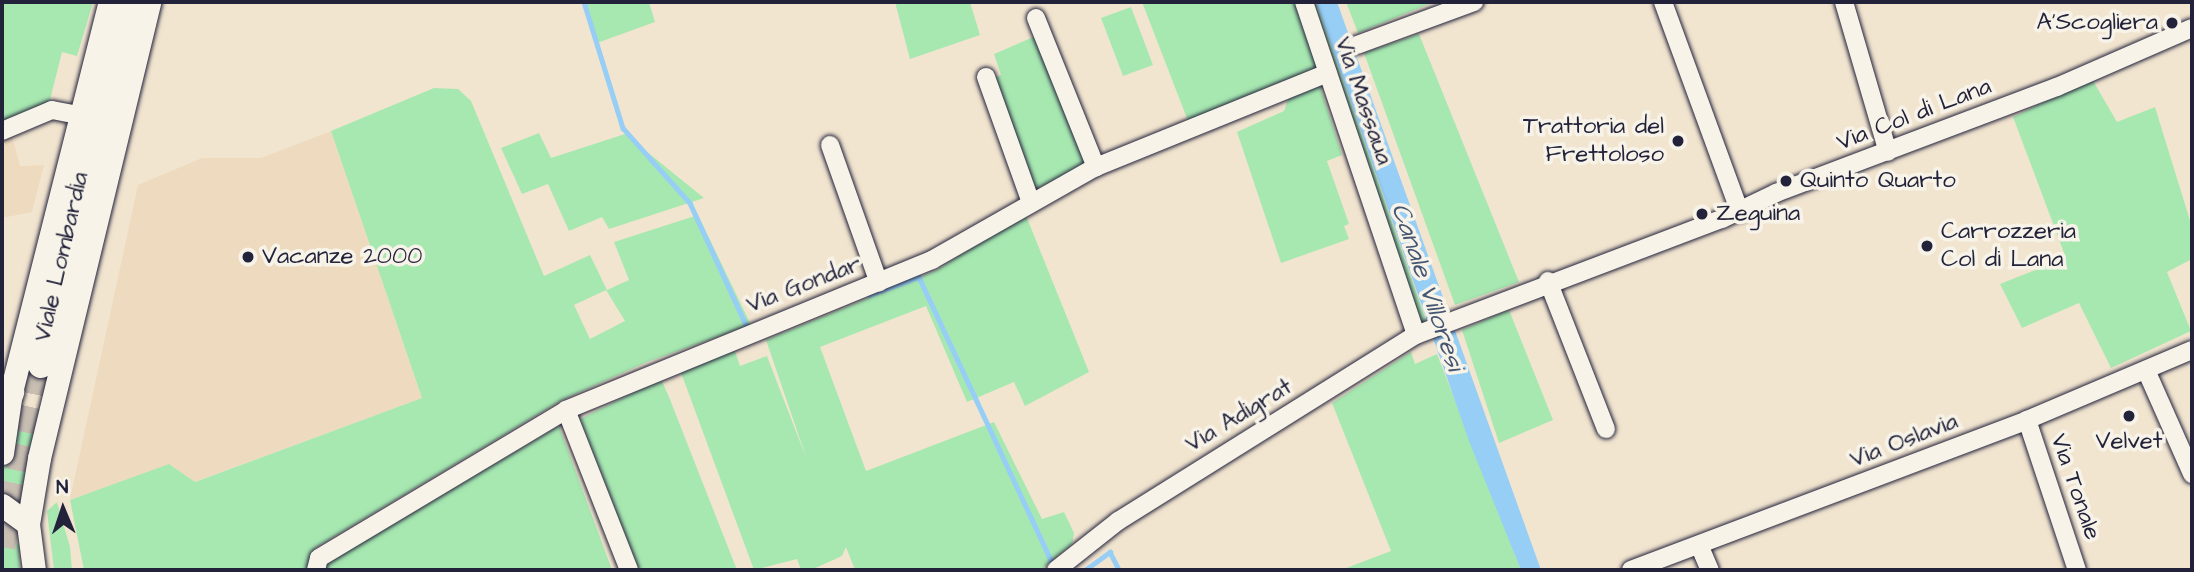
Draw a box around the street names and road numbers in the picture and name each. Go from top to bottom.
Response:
street label: Via Massaua [1328,33,1398,169]
street label: Via Col di Lana [1833,72,1995,158]
street label: Viale Lombardia [28,169,96,345]
street label: Via Gondar [743,250,865,320]
street label: Via Adigrat [1180,373,1298,459]
street label: Via Oslavia [1846,407,1962,475]
street label: Via Tonale [2043,430,2107,544]

